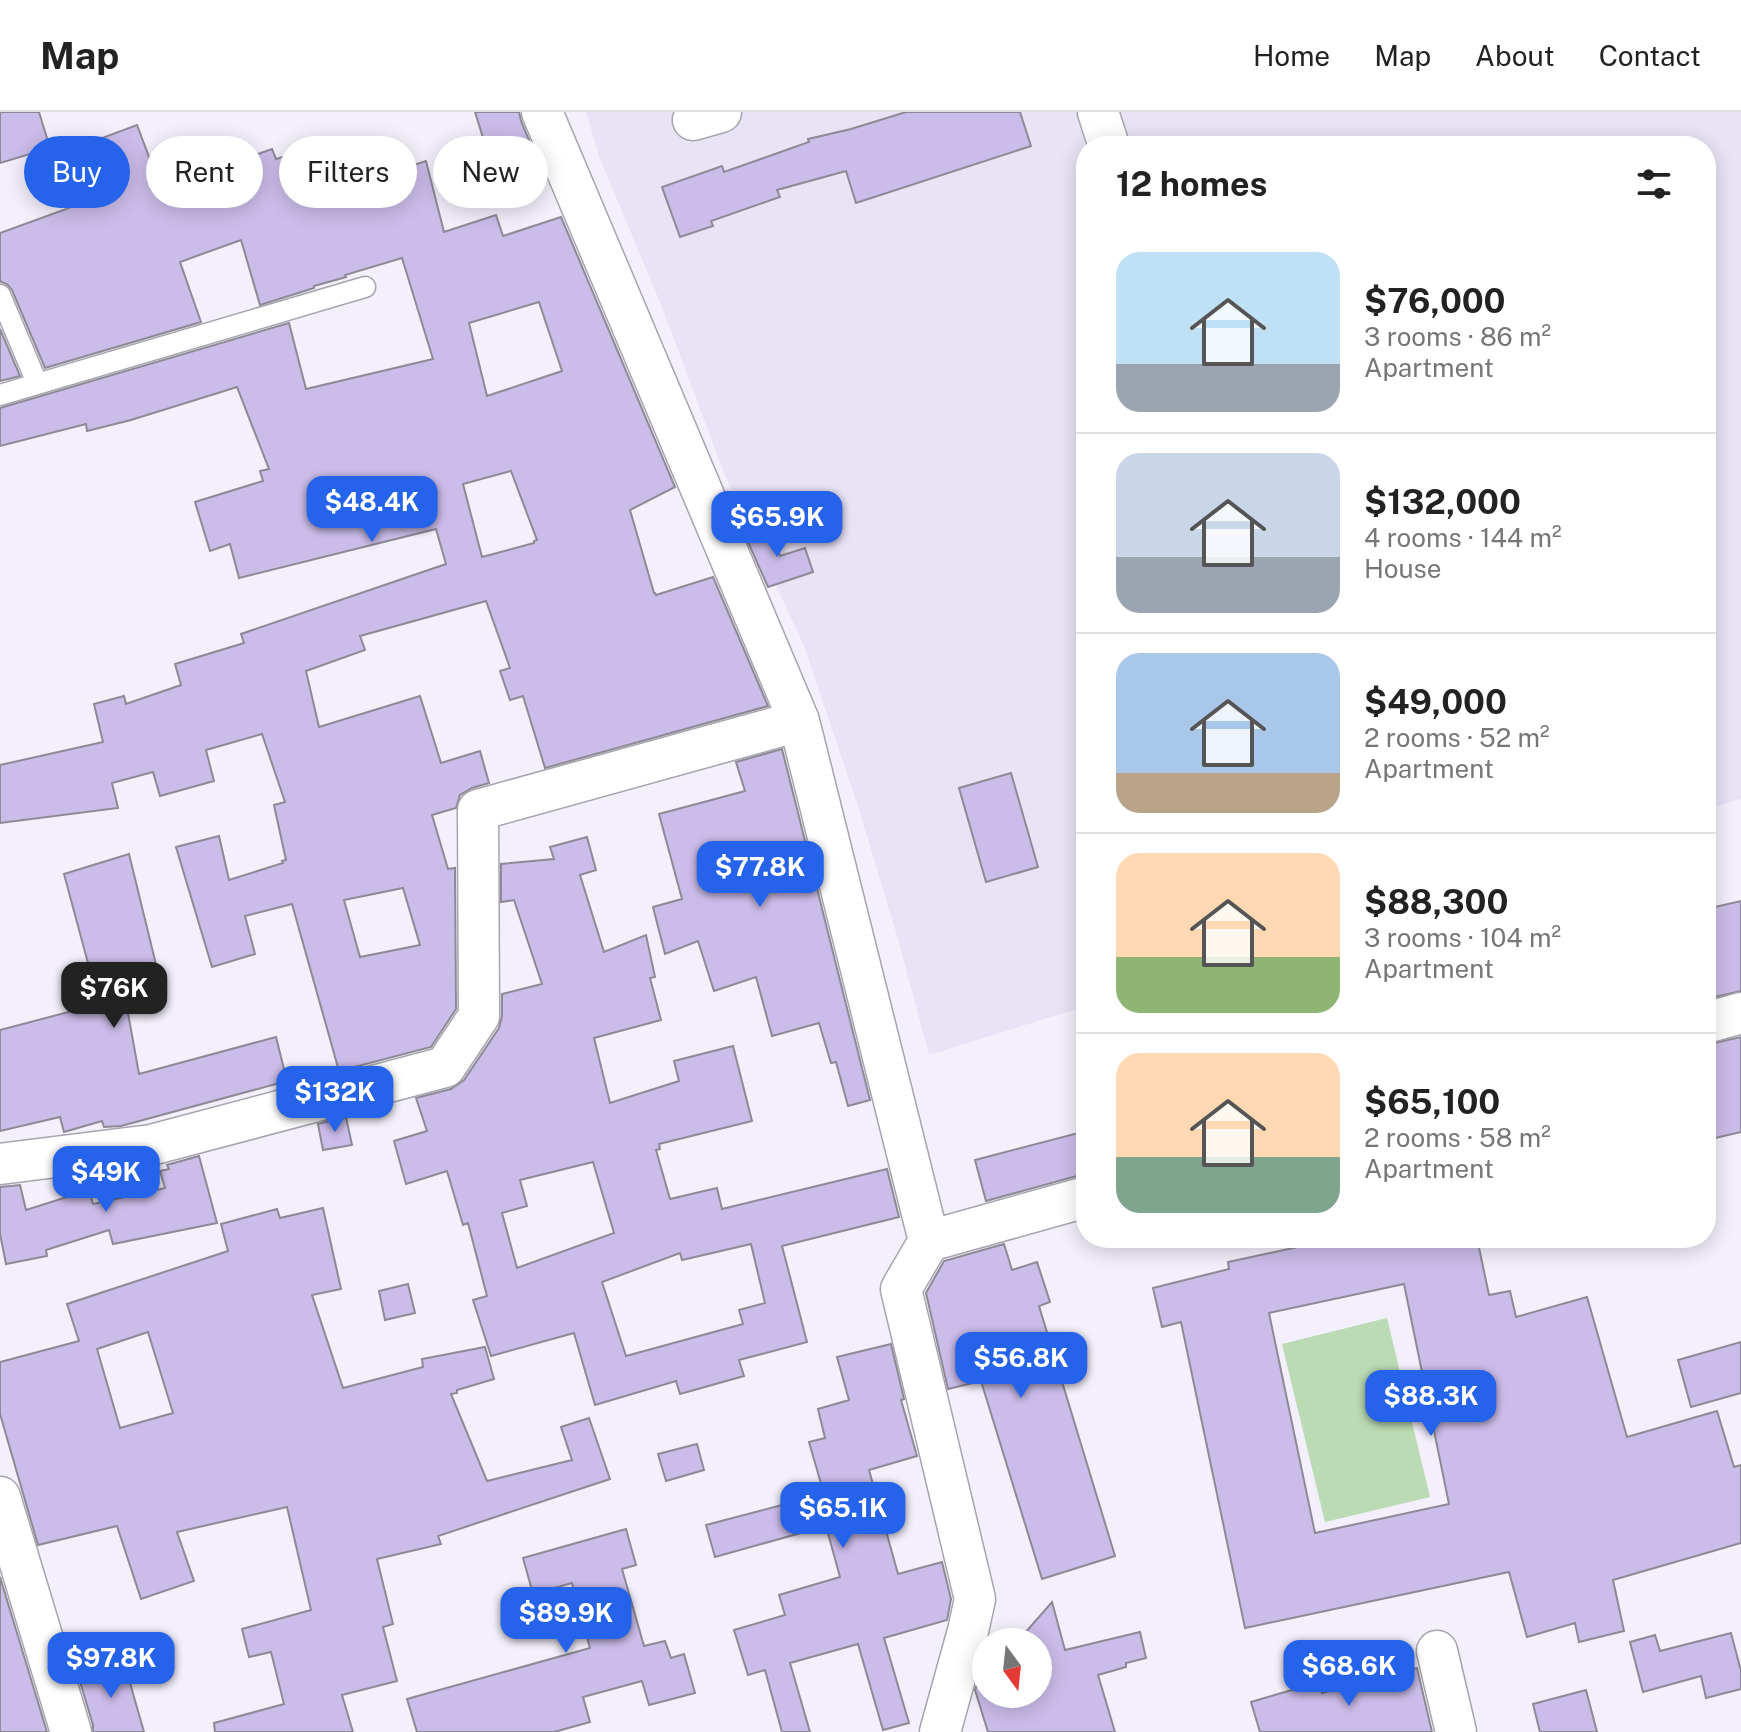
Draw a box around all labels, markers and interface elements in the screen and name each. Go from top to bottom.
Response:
text: Map [40,33,119,78]
text: Home [1253,39,1330,72]
text: Map [1374,39,1431,72]
text: About [1475,39,1555,72]
text: Contact [1599,39,1701,72]
chip: Buy [24,136,130,208]
chip: Rent [146,136,263,208]
chip: Filters [279,136,417,208]
chip: New [433,136,548,208]
icon: filters [1632,162,1676,206]
text: 12 homes [1116,164,1267,204]
text: $76,000 [1364,281,1506,321]
icon: home [1180,284,1276,380]
text: 3 rooms · 86 m² [1364,321,1551,352]
text: Apartment [1364,352,1494,383]
pin: $48.4K [307,476,437,544]
text: $132,000 [1364,482,1521,522]
icon: home [1180,485,1276,581]
text: $48.4K [325,486,419,517]
pin: $65.9K [712,491,842,559]
text: $65.9K [729,501,825,532]
text: 4 rooms · 144 m² [1364,522,1562,553]
text: House [1364,553,1441,584]
text: $49,000 [1364,682,1507,722]
icon: home [1180,685,1276,781]
text: 2 rooms · 52 m² [1364,722,1550,753]
text: Apartment [1364,753,1494,784]
pin: $77.8K [695,841,825,909]
text: $77.8K [715,851,805,882]
text: $88,300 [1364,882,1508,922]
icon: home [1180,885,1276,981]
text: 3 rooms · 104 m² [1364,922,1561,953]
text: Apartment [1364,953,1494,984]
pin: $76K [67,962,161,1030]
text: $76K [79,972,149,1003]
pin: $132K [279,1066,391,1134]
text: $132K [294,1076,376,1107]
text: $65,100 [1364,1082,1500,1122]
icon: home [1180,1085,1276,1181]
text: 2 rooms · 58 m² [1364,1122,1551,1153]
pin: $49K [59,1146,153,1214]
text: Apartment [1364,1153,1494,1184]
text: $49K [71,1156,141,1187]
pin: $56.8K [956,1332,1086,1400]
text: $56.8K [973,1342,1069,1373]
pin: $88.3K [1366,1370,1496,1438]
text: $88.3K [1383,1380,1479,1411]
pin: $65.1K [778,1482,908,1550]
text: $65.1K [798,1492,888,1523]
pin: $89.9K [501,1587,631,1655]
text: $89.9K [519,1597,613,1628]
north arrow [972,1628,1052,1708]
map controls [972,1628,1052,1708]
pin: $97.8K [46,1632,176,1700]
pin: $68.6K [1284,1640,1414,1708]
text: $97.8K [66,1642,156,1673]
text: $68.6K [1301,1650,1397,1681]

